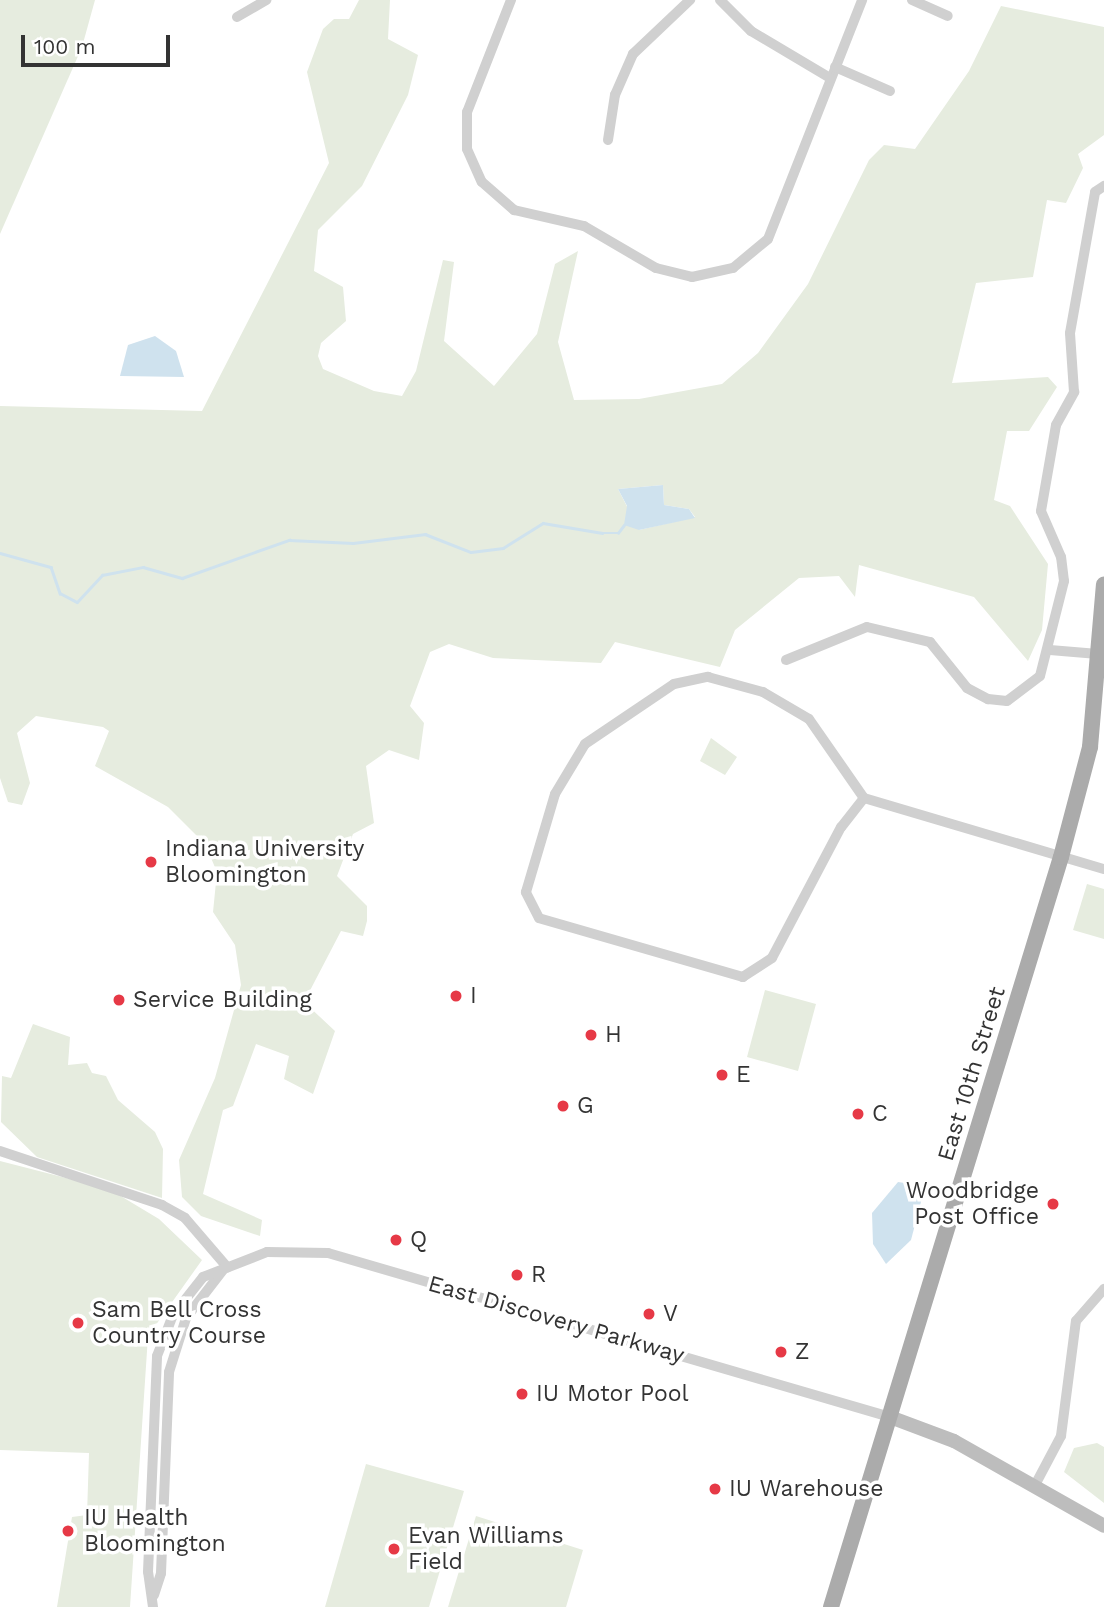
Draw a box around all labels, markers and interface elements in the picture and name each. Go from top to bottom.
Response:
scale bar [24,21,173,65]
text: 100 m [34,34,96,59]
place label: Indiana University Bloomington [165,835,365,889]
marker: Indiana University Bloomington [143,854,159,870]
place label: I [470,982,477,1010]
street label: East 10th Street [932,983,1012,1165]
place label: Service Building [133,986,312,1014]
marker: I [448,988,464,1004]
marker: Service Building [111,992,127,1008]
place label: H [605,1021,622,1049]
marker: H [583,1027,599,1043]
place label: E [736,1061,751,1089]
marker: E [714,1067,730,1083]
place label: G [577,1092,594,1120]
marker: G [555,1098,571,1114]
place label: C [872,1100,888,1128]
marker: C [850,1106,866,1122]
place label: Woodbridge Post Office [906,1177,1039,1231]
marker: Woodbridge Post Office [1045,1196,1061,1212]
place label: Q [410,1226,427,1254]
marker: Q [388,1232,404,1248]
place label: R [531,1261,546,1289]
marker: R [509,1267,525,1283]
street label: East Discovery Parkway [425,1270,687,1370]
place label: Sam Bell Cross Country Course [92,1296,267,1350]
place label: V [663,1300,678,1328]
marker: V [641,1306,657,1322]
marker: Sam Bell Cross Country Course [70,1315,86,1331]
place label: Z [795,1338,809,1366]
marker: Z [773,1344,789,1360]
place label: IU Motor Pool [536,1380,689,1408]
marker: IU Motor Pool [514,1386,530,1402]
place label: IU Warehouse [729,1475,884,1503]
marker: IU Warehouse [707,1481,723,1497]
place label: IU Health Bloomington [84,1504,226,1558]
marker: IU Health Bloomington [58,1521,78,1541]
place label: Evan Williams Field [408,1522,564,1576]
marker: Evan Williams Field [386,1541,402,1557]

